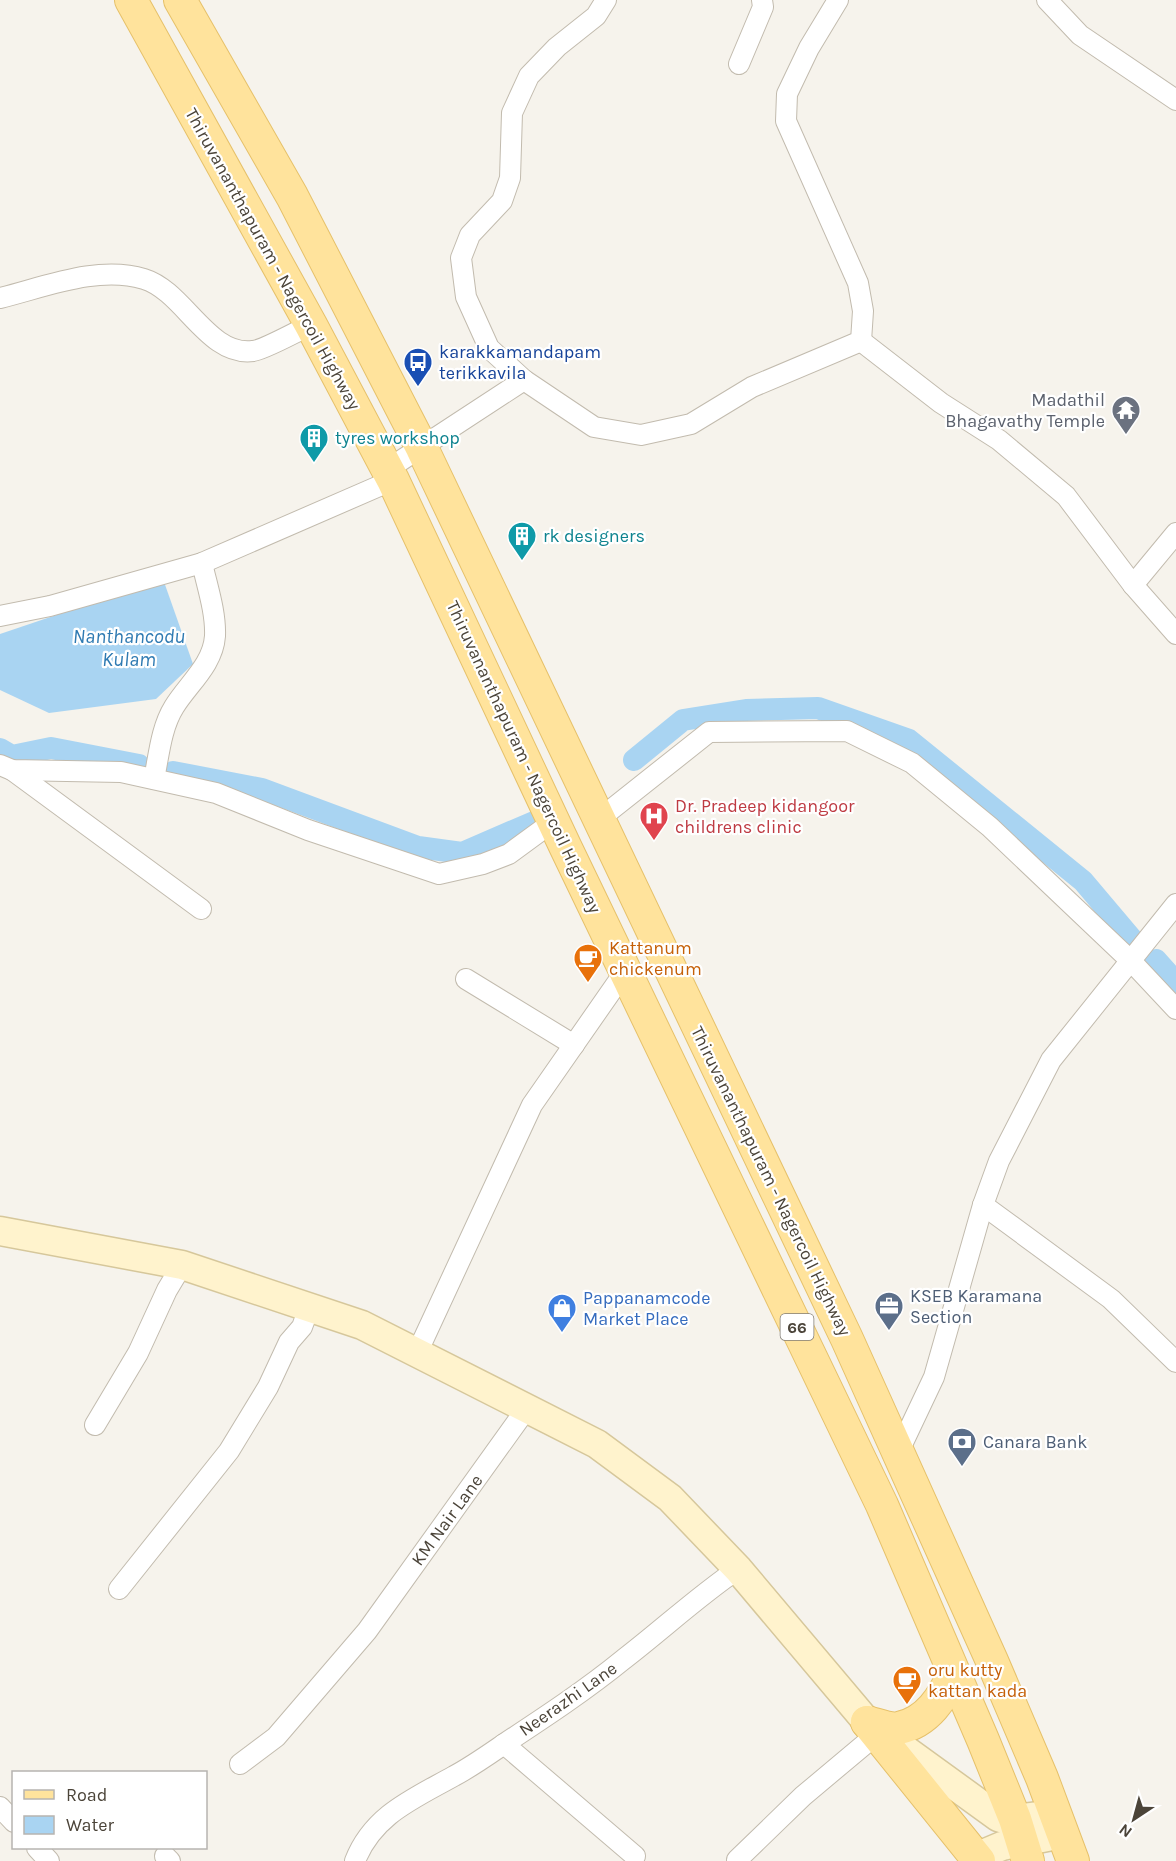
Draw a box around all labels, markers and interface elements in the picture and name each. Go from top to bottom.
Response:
street label: Thiruvananthapuram - Nagercoil Highway [180,104,366,414]
place label: karakkamandapam terikkavila [439,341,601,384]
bus stop icon: karakkamandapam terikkavila [402,346,434,388]
place label: Madathil Bhagavathy Temple [945,389,1105,432]
temple icon: Madathil Bhagavathy Temple [1110,394,1142,436]
building icon: tyres workshop [298,422,330,464]
place label: tyres workshop [335,427,460,449]
building icon: rk designers [506,520,538,562]
place label: rk designers [543,525,645,547]
street label: Thiruvananthapuram - Nagercoil Highway [442,597,606,917]
water label: Nanthancodu Kulam [73,625,185,671]
place label: Dr. Pradeep kidangoor childrens clinic [675,795,855,838]
hospital icon: Dr. Pradeep kidangoor childrens clinic [638,800,670,842]
place label: Kattanum chickenum [609,937,702,980]
cafe icon: Kattanum chickenum [572,942,604,984]
street label: Thiruvananthapuram - Nagercoil Highway [686,1023,856,1340]
place label: KSEB Karamana Section [910,1285,1042,1328]
place label: Pappanamcode Market Place [583,1287,710,1330]
office icon: KSEB Karamana Section [873,1290,905,1332]
shop icon: Pappanamcode Market Place [546,1292,578,1334]
road number: 66 [780,1314,814,1340]
bank icon: Canara Bank [946,1426,978,1468]
place label: Canara Bank [983,1431,1088,1453]
street label: KM Nair Lane [407,1470,487,1570]
street label: Neerazhi Lane [515,1657,621,1741]
place label: oru kutty kattan kada [928,1659,1027,1702]
cafe icon: oru kutty kattan kada [891,1664,923,1706]
legend [12,1771,207,1849]
text: Road [66,1784,107,1806]
north arrow [1104,1789,1164,1849]
text: Water [66,1814,114,1836]
text: N [1115,1820,1136,1842]

